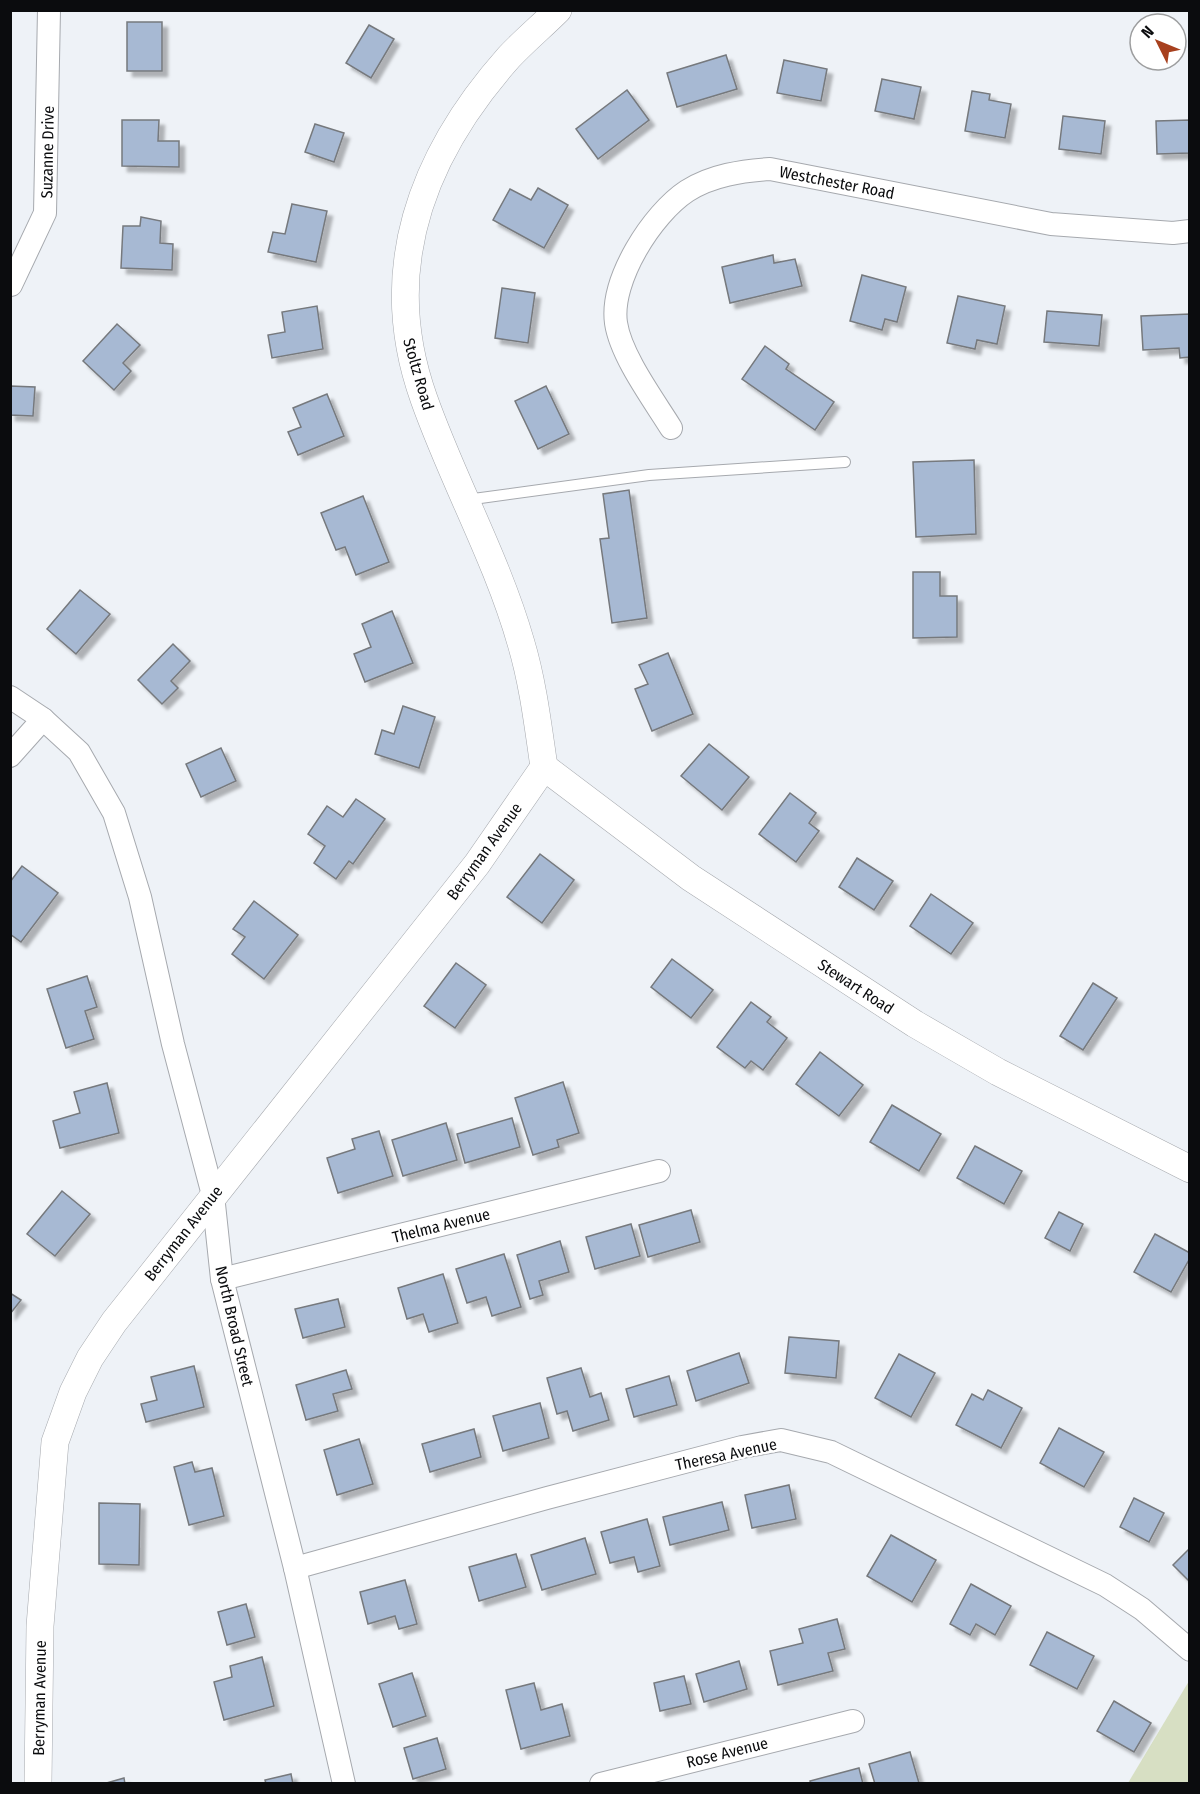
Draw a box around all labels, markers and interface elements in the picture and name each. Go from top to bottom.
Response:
north arrow [1128,12,1188,72]
text: N [1137,22,1158,42]
street label: Suzanne Drive [37,105,58,199]
street label: Westchester Road [778,162,896,203]
street label: Stoltz Road [399,336,438,412]
street label: Berryman Avenue [443,799,526,904]
street label: Stewart Road [814,955,897,1018]
street label: Berryman Avenue [140,1182,226,1285]
street label: Thelma Avenue [390,1204,492,1247]
street label: North Broad Street [211,1264,258,1389]
street label: Theresa Avenue [674,1434,779,1475]
street label: Berryman Avenue [29,1640,50,1756]
street label: Rose Avenue [684,1733,770,1772]

